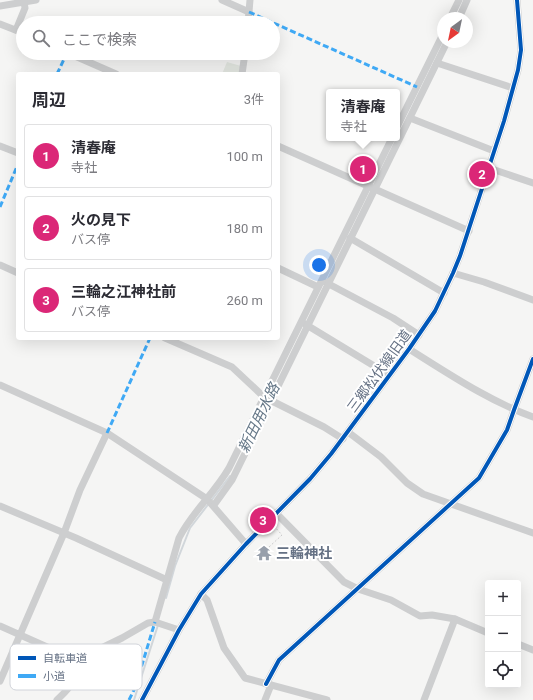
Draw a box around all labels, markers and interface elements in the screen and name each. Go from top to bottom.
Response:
north arrow [437,12,473,48]
search box [16,16,280,60]
icon: search [30,27,52,49]
text: ここで検索 [62,31,137,49]
popup [326,89,400,141]
text: 周辺 [32,90,66,110]
text: 3件 [244,92,264,107]
text: 清春庵 [340,98,386,116]
text: 寺社 [340,119,367,134]
text: 清春庵 [71,139,116,157]
text: 1 [42,149,50,164]
text: 100 m [226,149,263,164]
pin: 1 [350,154,376,184]
pin: 2 [469,159,495,189]
text: 寺社 [71,160,97,175]
text: 火の見下 [71,211,131,229]
text: 2 [42,221,50,236]
text: 180 m [226,221,263,236]
text: バス停 [71,232,110,247]
your location [309,255,329,275]
text: 三輪之江神社前 [71,283,176,301]
text: 3 [42,293,50,308]
text: 260 m [226,293,263,308]
text: バス停 [71,304,110,319]
street label: 三郷松伏線旧道 [344,327,414,415]
water label: 新田用水路 [234,379,284,456]
pin: 3 [250,505,276,535]
temple icon: 三輪神社 [255,544,273,562]
place label: 三輪神社 [276,545,332,561]
map controls [485,580,521,688]
button: + [485,580,521,616]
button: − [485,616,521,652]
legend [10,644,142,690]
text: 自転車道 [43,652,87,665]
button: locate [485,652,521,688]
text: 小道 [43,670,65,683]

